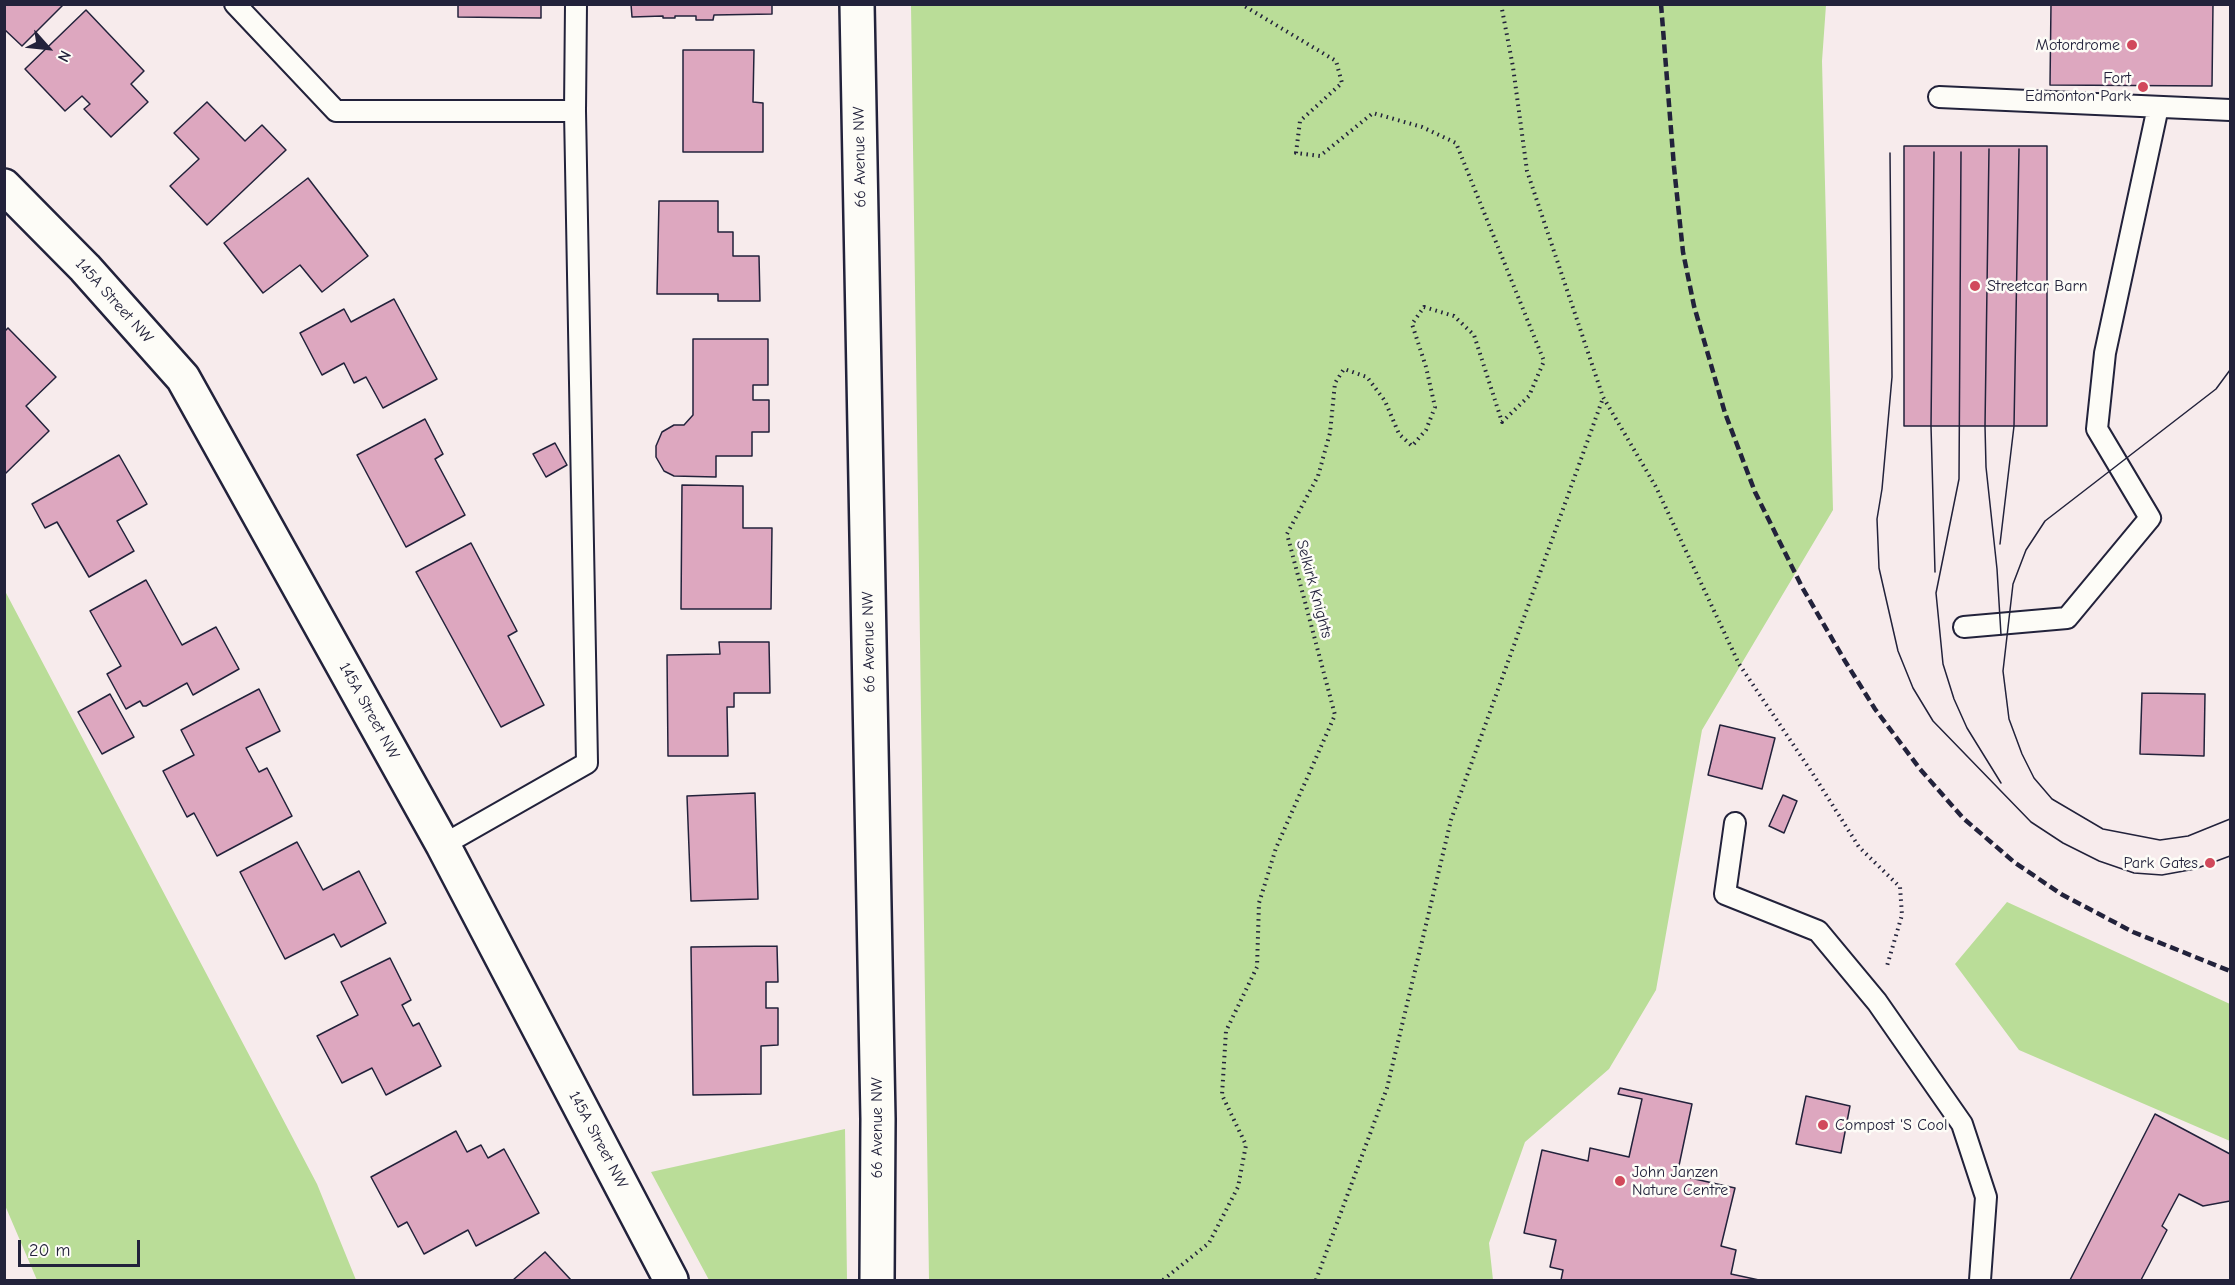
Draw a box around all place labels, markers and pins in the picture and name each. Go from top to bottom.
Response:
place label: Motordrome [2036,35,2120,55]
marker: Motordrome [2125,38,2139,52]
place label: Fort Edmonton Park [2025,68,2131,106]
marker: Fort Edmonton Park [2136,80,2150,94]
place label: Streetcar Barn [1987,276,2088,296]
marker: Streetcar Barn [1968,279,1982,293]
place label: Park Gates [2124,853,2198,873]
marker: Park Gates [2203,856,2217,870]
place label: Compost 'S Cool [1835,1115,1948,1135]
marker: Compost 'S Cool [1816,1118,1830,1132]
place label: John Janzen Nature Centre [1632,1162,1728,1200]
marker: John Janzen Nature Centre [1613,1174,1627,1188]

